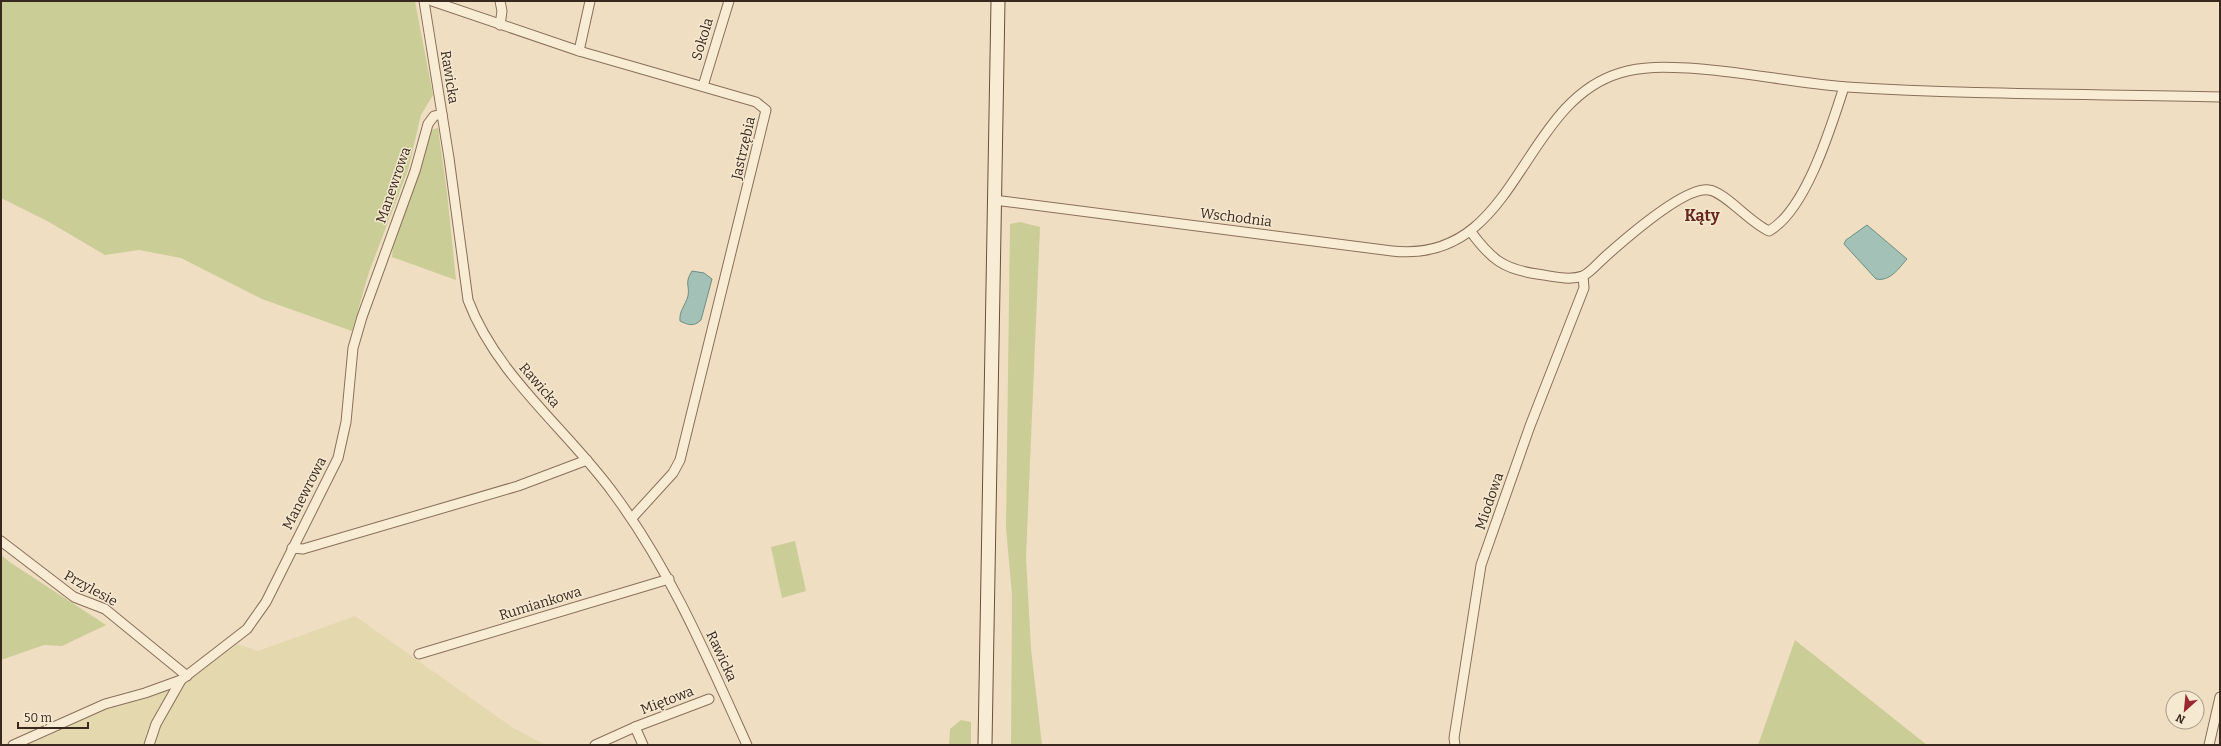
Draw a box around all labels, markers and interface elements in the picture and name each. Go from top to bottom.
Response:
street label: Sokola [688,16,717,62]
street label: Rawicka [437,49,462,105]
street label: Jastrzębia [728,115,759,182]
street label: Manewrowa [372,144,415,226]
street label: Wschodnia [1199,205,1273,230]
district label: Kąty [1684,206,1720,225]
street label: Rawicka [516,359,564,411]
street label: Manewrowa [279,454,330,532]
street label: Miodowa [1472,470,1507,532]
street label: Przylesie [61,567,120,610]
street label: Rumiankowa [497,583,584,624]
street label: Rawicka [702,628,741,684]
street label: Miętowa [638,682,696,718]
north arrow [2165,690,2205,730]
scale bar [18,704,88,730]
text: 50 m [24,711,53,725]
text: N [2174,711,2187,726]

